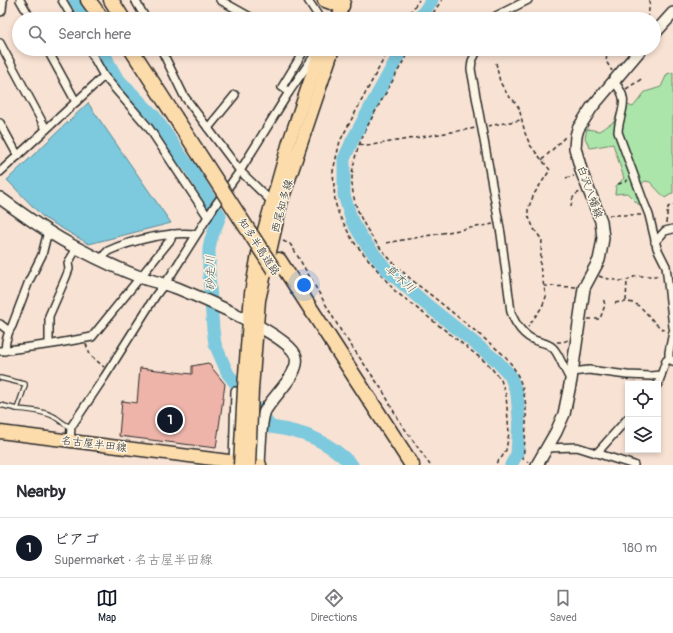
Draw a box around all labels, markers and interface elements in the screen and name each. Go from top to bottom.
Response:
search box [12,12,661,56]
icon: search [26,23,48,45]
text: Search here [58,25,131,44]
street label: 白沢八幡線 [574,164,606,220]
street label: 西尾知多線 [269,178,295,234]
street label: 知多半島道路 [236,216,282,278]
water label: 砂走川 [203,255,219,291]
water label: 草木川 [382,261,418,297]
your location [294,275,314,295]
map controls [625,381,661,453]
button: locate [625,381,661,417]
pin: 1 [157,405,183,435]
button: layers [625,417,661,453]
street label: 名古屋半田線 [60,434,128,454]
text: Nearby [16,481,65,502]
text: ピアゴ [54,530,99,549]
text: 1 [26,540,32,556]
text: 180 m [622,540,657,556]
text: Supermarket · 名古屋半田線 [54,552,212,568]
tab: Map [96,587,118,624]
tab: Directions [310,587,357,624]
tab: Saved [550,587,577,624]

